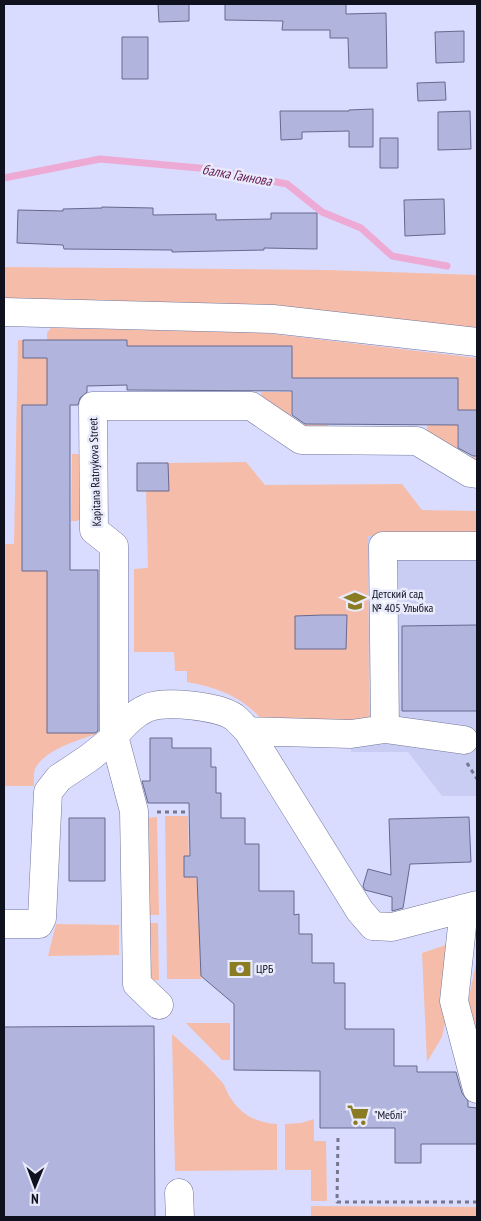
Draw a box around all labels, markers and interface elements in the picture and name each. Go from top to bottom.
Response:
water label: балка Гаинова [201,160,274,190]
street label: Kapitana Ratnykova Street [85,417,104,527]
place label: Детский сад № 405 Улыбка [372,586,434,615]
school or university icon: Детский сад № 405 Улыбка [342,588,368,614]
bank icon: ЦРБ [227,956,253,982]
place label: ЦРБ [256,961,273,976]
supermarket icon: "Меблі" [345,1102,371,1128]
place label: "Меблі" [374,1107,406,1122]
north arrow [10,1161,60,1211]
text: N [31,1190,39,1208]

